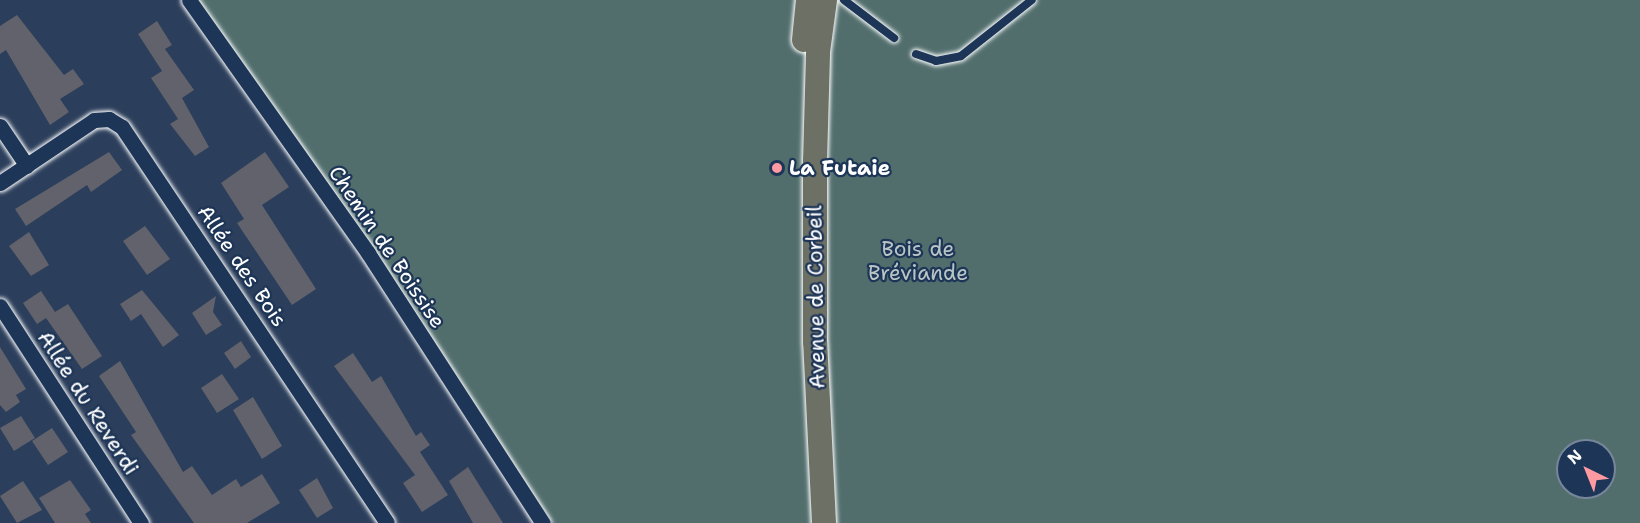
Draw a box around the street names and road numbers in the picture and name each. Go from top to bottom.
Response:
street label: Chemin de Boissise [323,161,451,333]
street label: Allée des Bois [192,200,292,332]
street label: Avenue de Corbeil [802,205,830,389]
street label: Allée du Reverdi [32,326,144,480]

